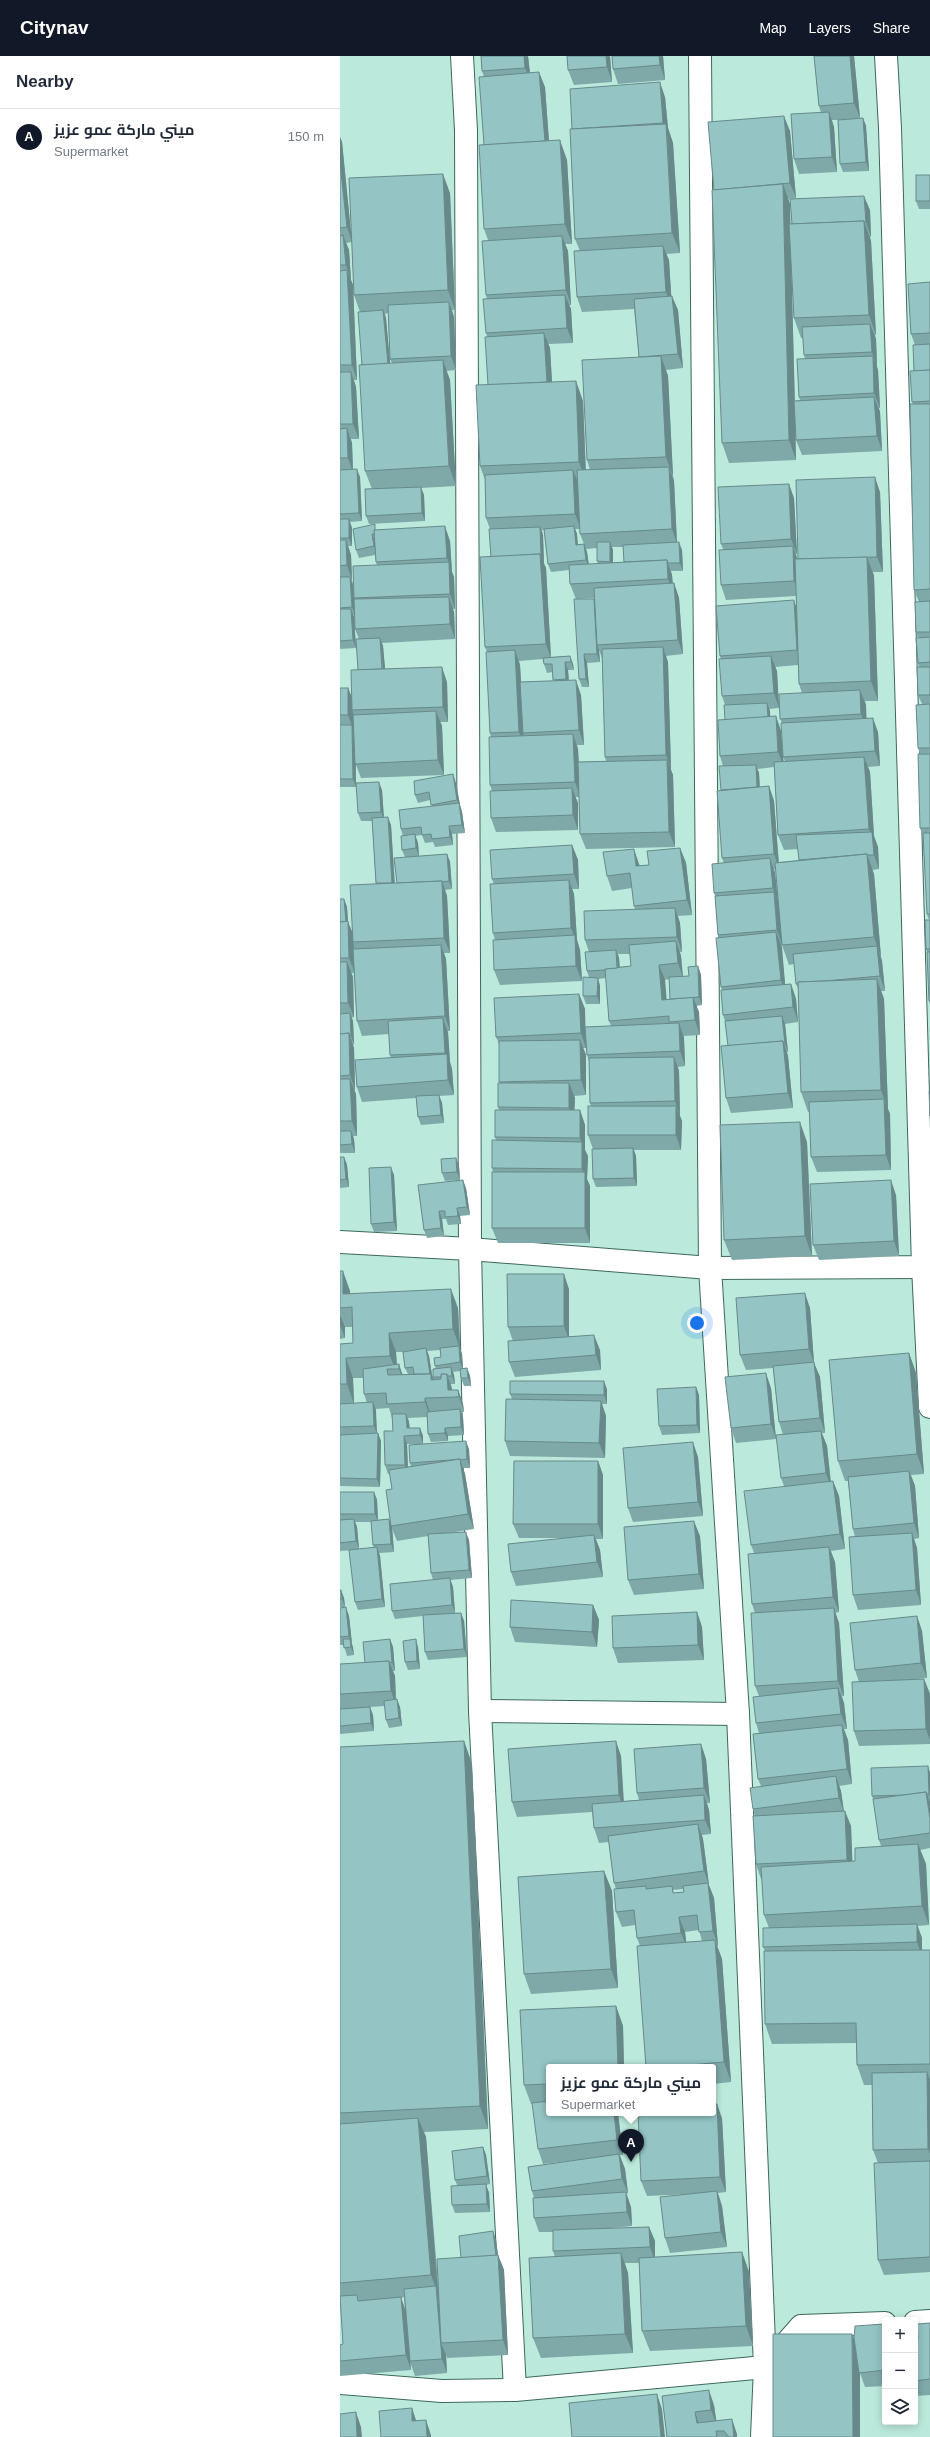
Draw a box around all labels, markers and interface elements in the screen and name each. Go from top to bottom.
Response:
text: Citynav [20,17,89,38]
text: Map [759,20,787,36]
text: Layers [809,20,851,36]
text: Share [873,20,910,36]
text: Nearby [16,72,74,91]
text: ميني ماركة عمو عزيز [54,121,194,138]
text: A [24,129,34,144]
text: 150 m [288,129,324,144]
text: Supermarket [54,144,128,159]
your location [687,1313,707,1333]
popup [546,2064,716,2116]
text: ميني ماركة عمو عزيز [561,2074,701,2091]
text: Supermarket [561,2097,635,2112]
pin: A [618,2129,644,2162]
map controls [882,2317,918,2425]
button: + [882,2317,918,2353]
button: − [882,2353,918,2389]
button: layers [882,2389,918,2425]

